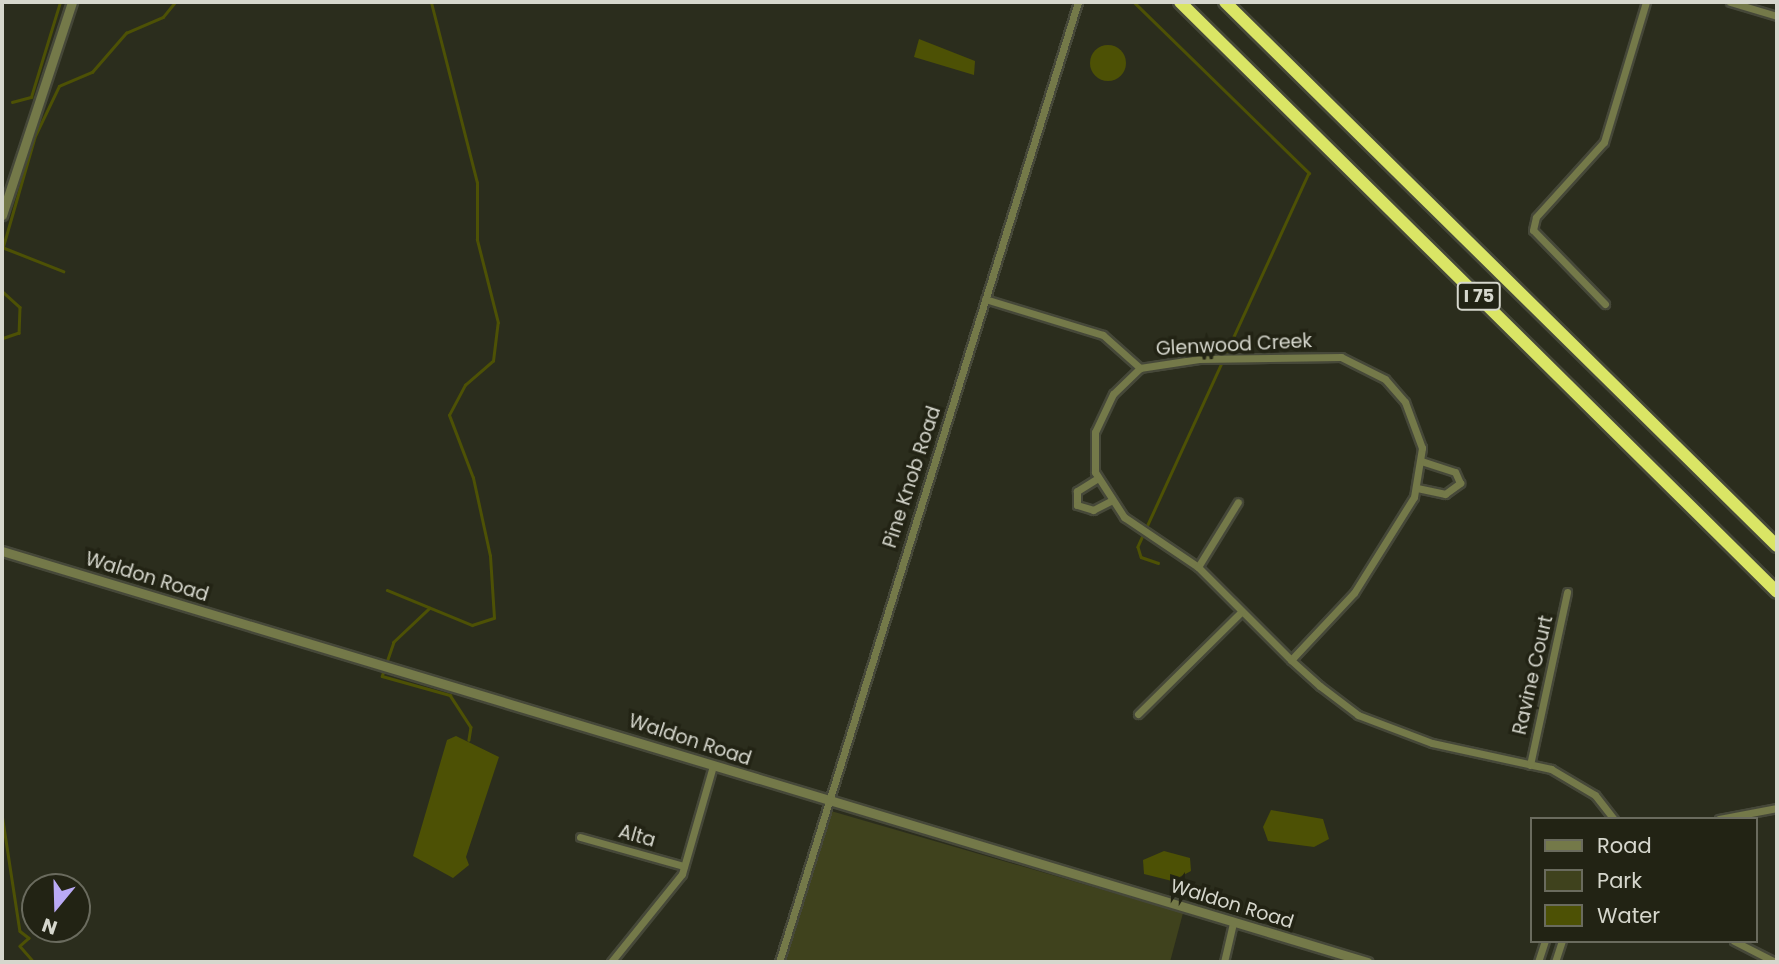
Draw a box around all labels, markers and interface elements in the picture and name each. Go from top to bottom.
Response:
road number: I 75 [1456,282,1502,310]
street label: Glenwood Creek [1155,330,1313,360]
street label: Pine Knob Road [878,403,946,551]
street label: Waldon Road [83,547,211,607]
street label: Ravine Court [1508,613,1558,737]
street label: Waldon Road [626,709,754,771]
legend [1530,817,1758,943]
street label: Alta [616,820,658,852]
text: Road [1597,831,1652,860]
text: Park [1597,866,1642,895]
north arrow [21,873,91,943]
street label: Waldon Road [1168,874,1296,934]
text: Water [1597,901,1660,930]
text: N [39,911,61,942]

